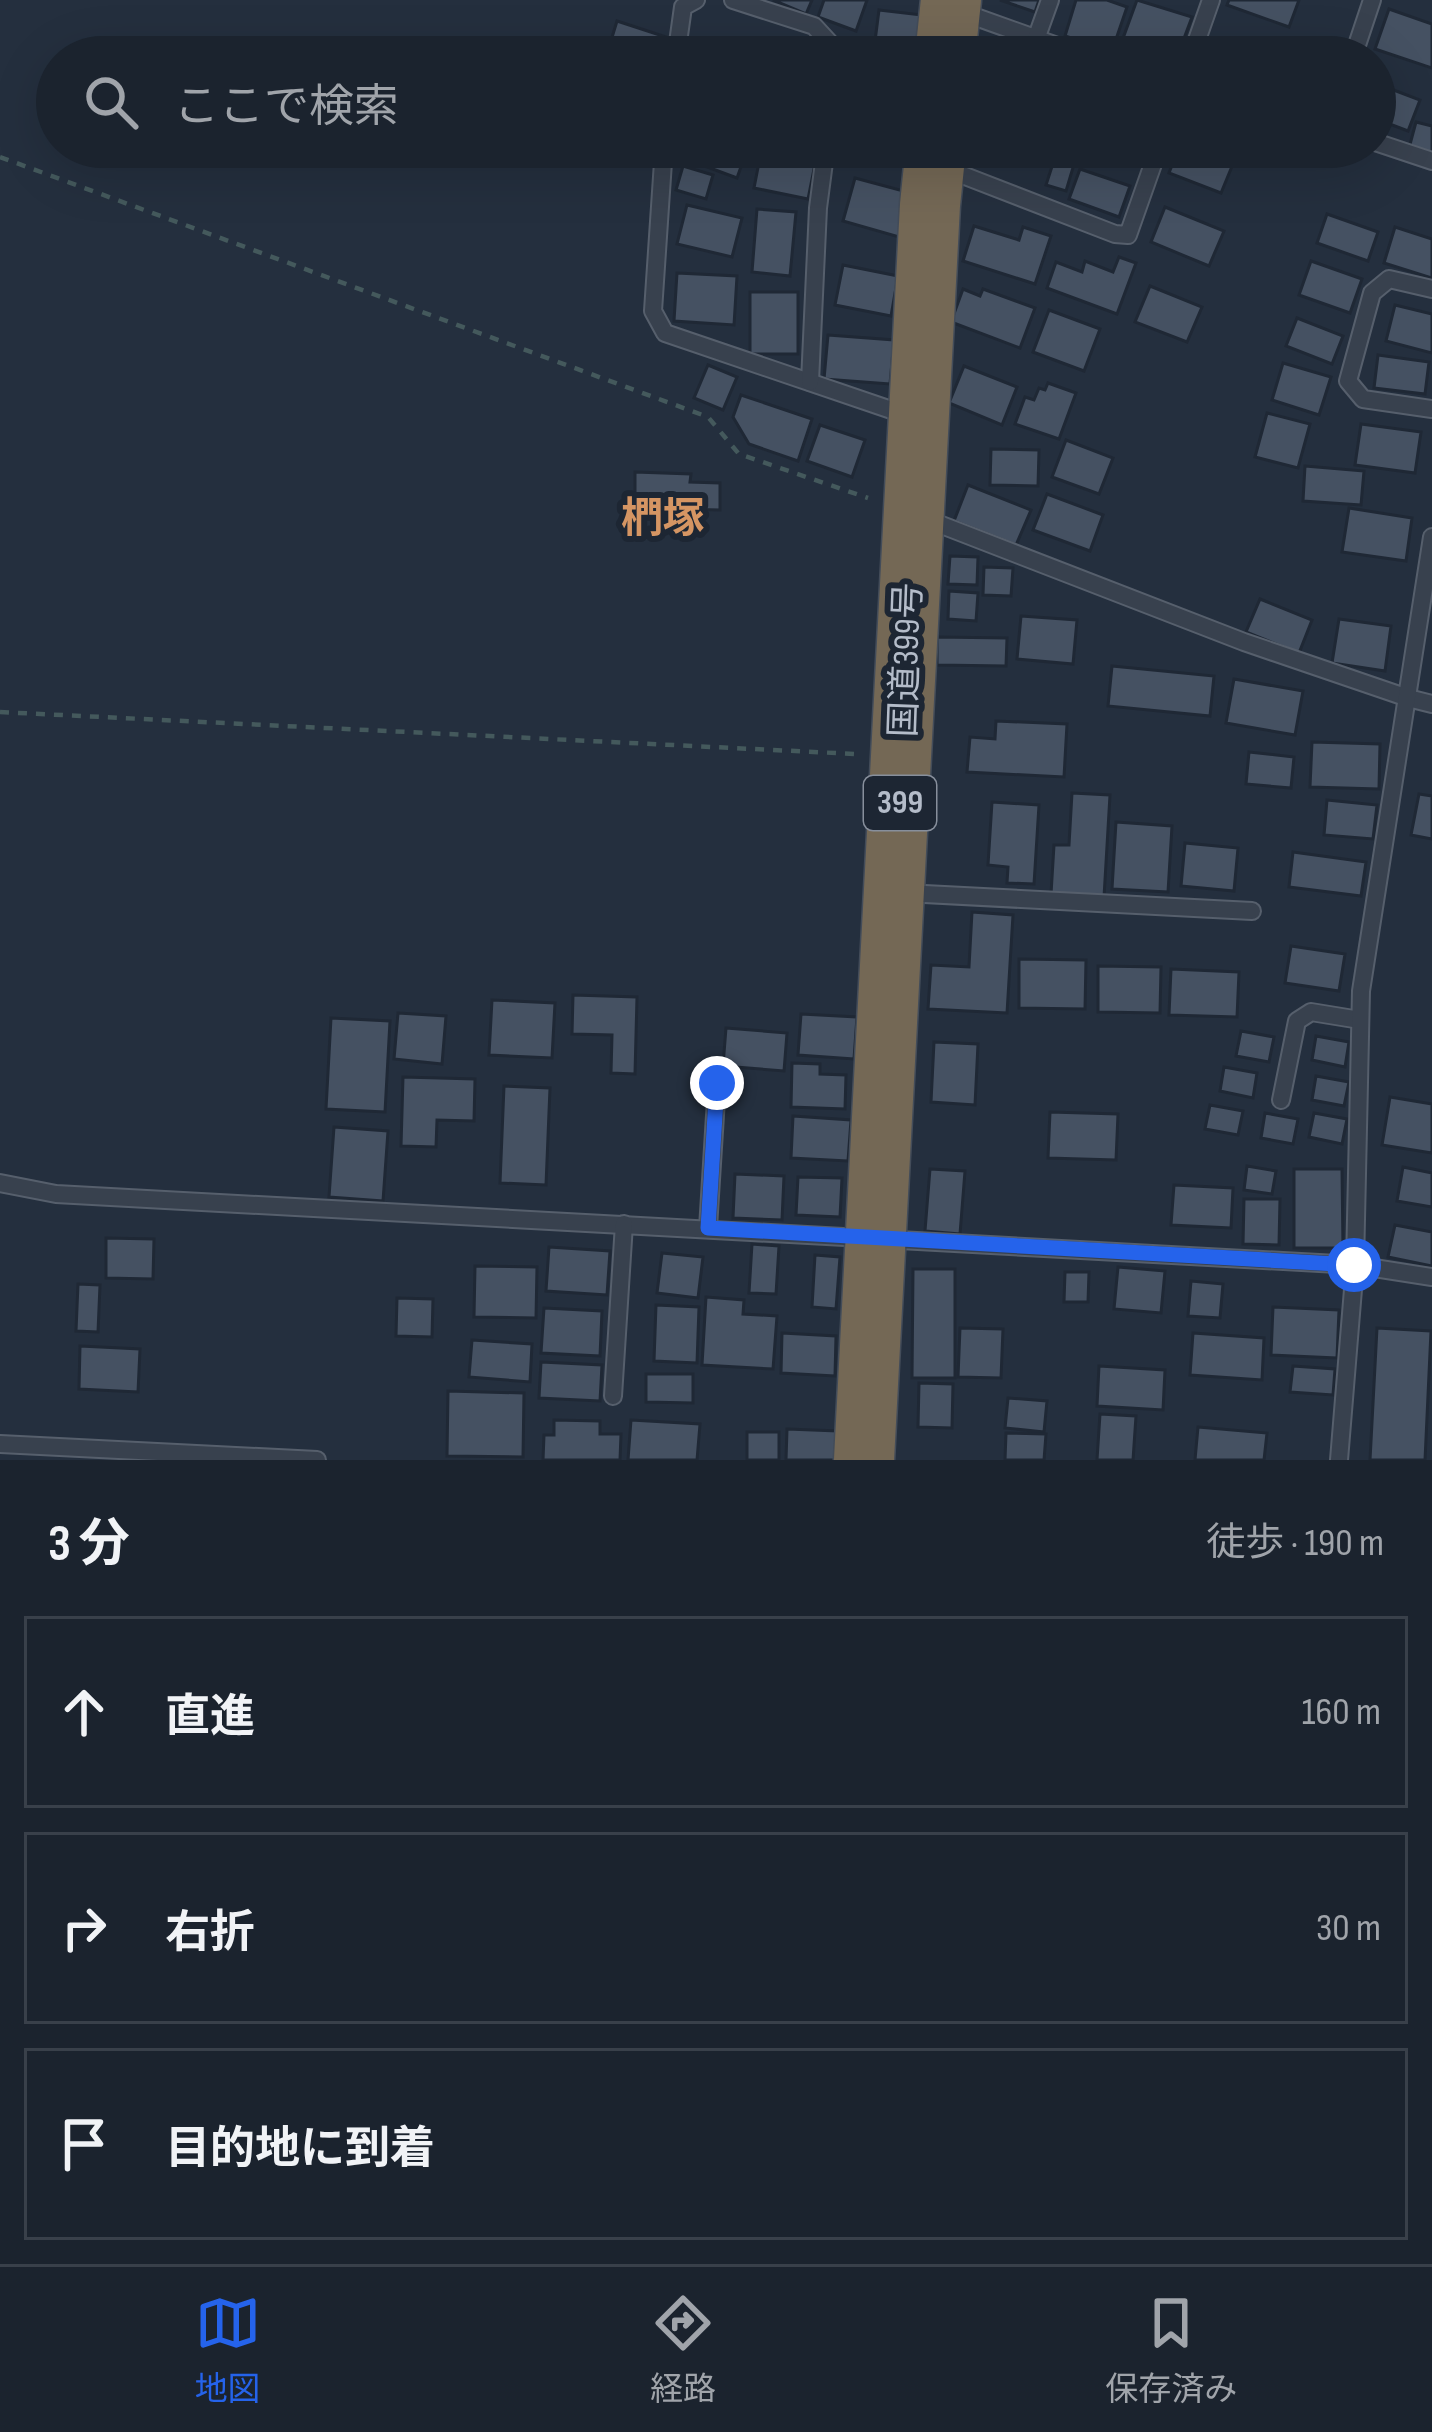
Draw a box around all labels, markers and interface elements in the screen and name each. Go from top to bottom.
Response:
search box [36,36,1396,168]
icon: search [78,69,144,135]
text: ここで検索 [174,80,399,135]
district label: 椚塚 [621,494,705,545]
street label: 国道399号 [883,582,931,738]
road number: 399 [864,776,936,830]
route end [690,1056,744,1110]
route start [1327,1238,1381,1292]
text: 3 分 [48,1514,130,1575]
text: 徒歩 · 190 m [1206,1520,1384,1567]
icon: ahead [51,1679,117,1745]
text: 160 m [1302,1689,1381,1736]
text: 直進 [165,1690,255,1745]
icon: right [51,1895,117,1961]
text: 30 m [1316,1905,1381,1952]
text: 右折 [165,1906,255,1961]
icon: arrive [51,2111,117,2177]
text: 目的地に到着 [165,2122,435,2177]
tab: 地図 [195,2290,261,2410]
tab: 経路 [650,2290,716,2410]
tab: 保存済み [1105,2290,1237,2410]

